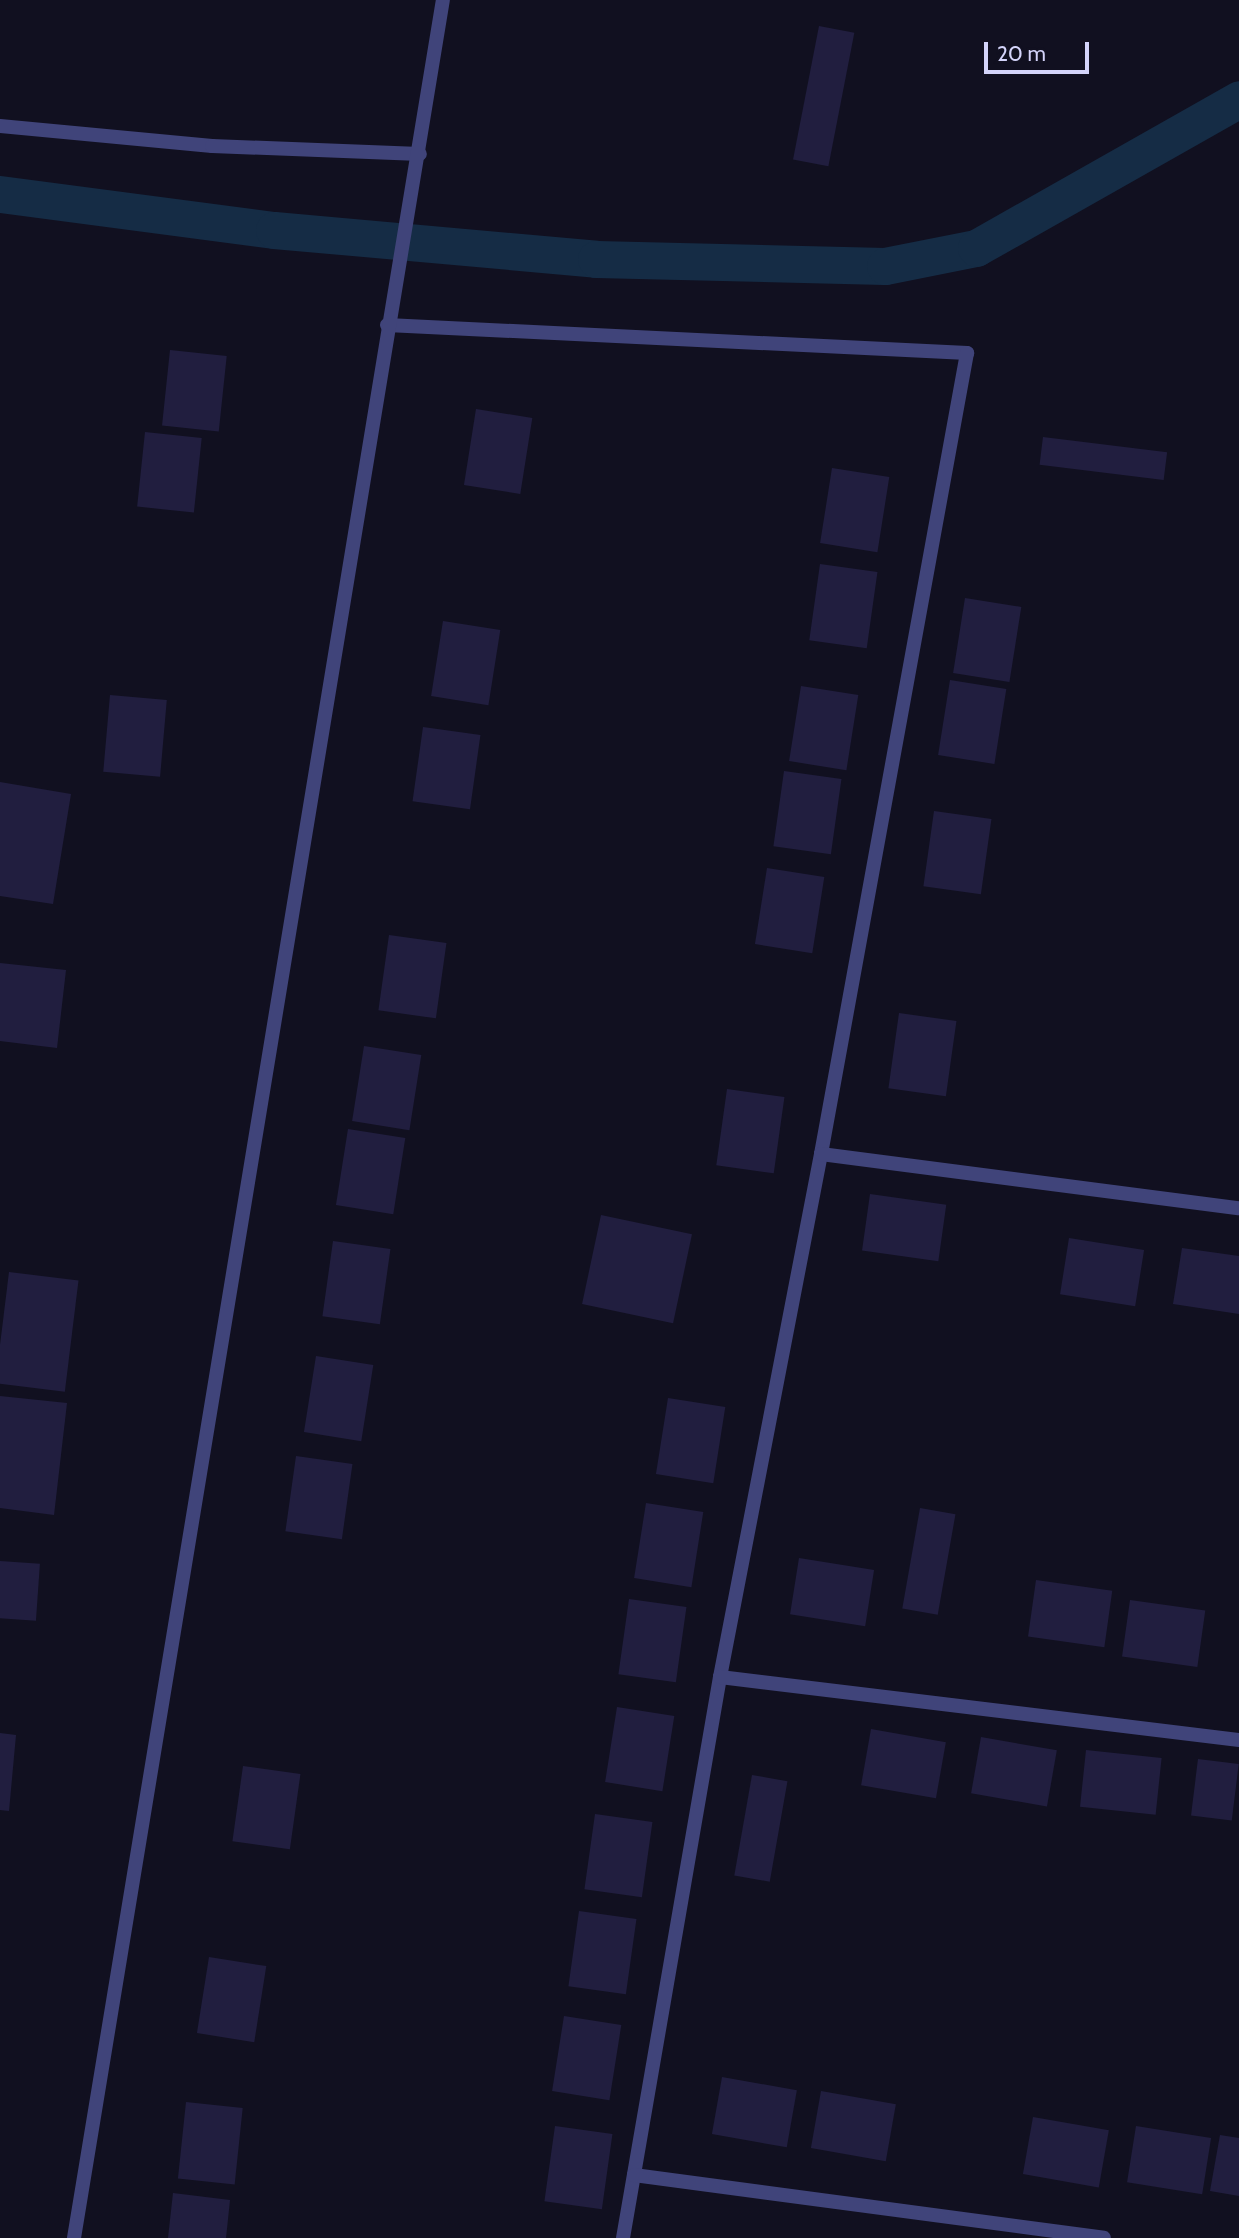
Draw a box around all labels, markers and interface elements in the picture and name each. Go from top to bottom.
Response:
scale bar [987,28,1092,72]
text: 20 m [997,41,1046,66]

